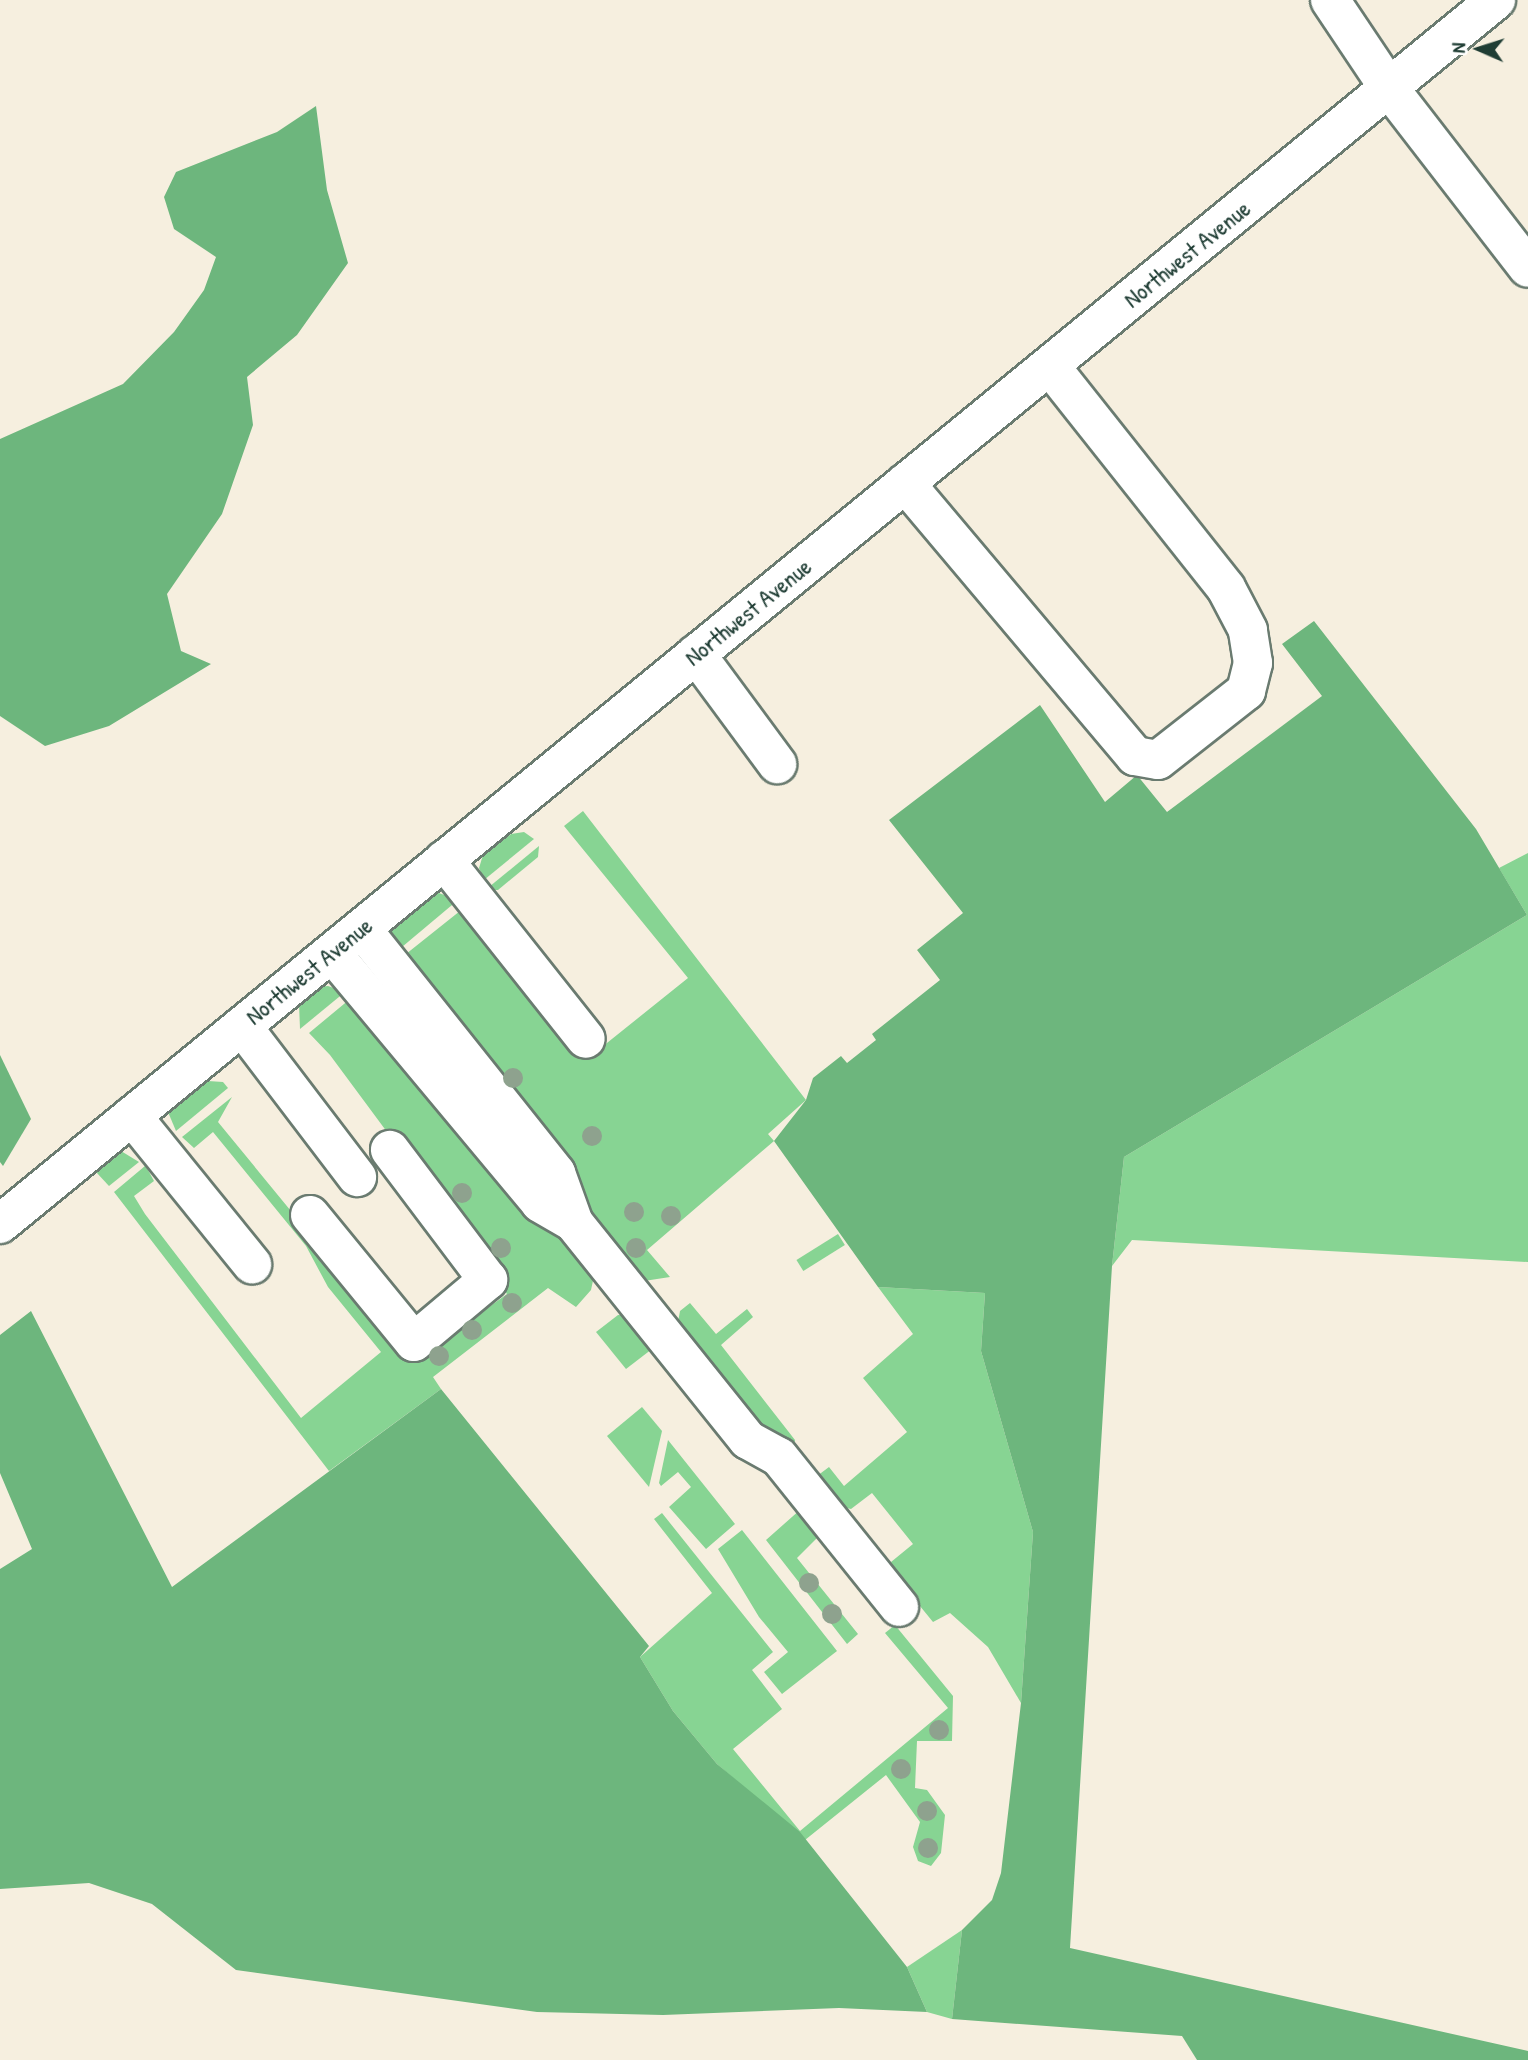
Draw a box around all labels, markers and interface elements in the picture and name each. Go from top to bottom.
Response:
north arrow [1444,14,1514,84]
text: N [1445,42,1471,54]
street label: Northwest Avenue [1118,194,1256,314]
street label: Northwest Avenue [679,552,817,672]
street label: Northwest Avenue [240,911,378,1031]

